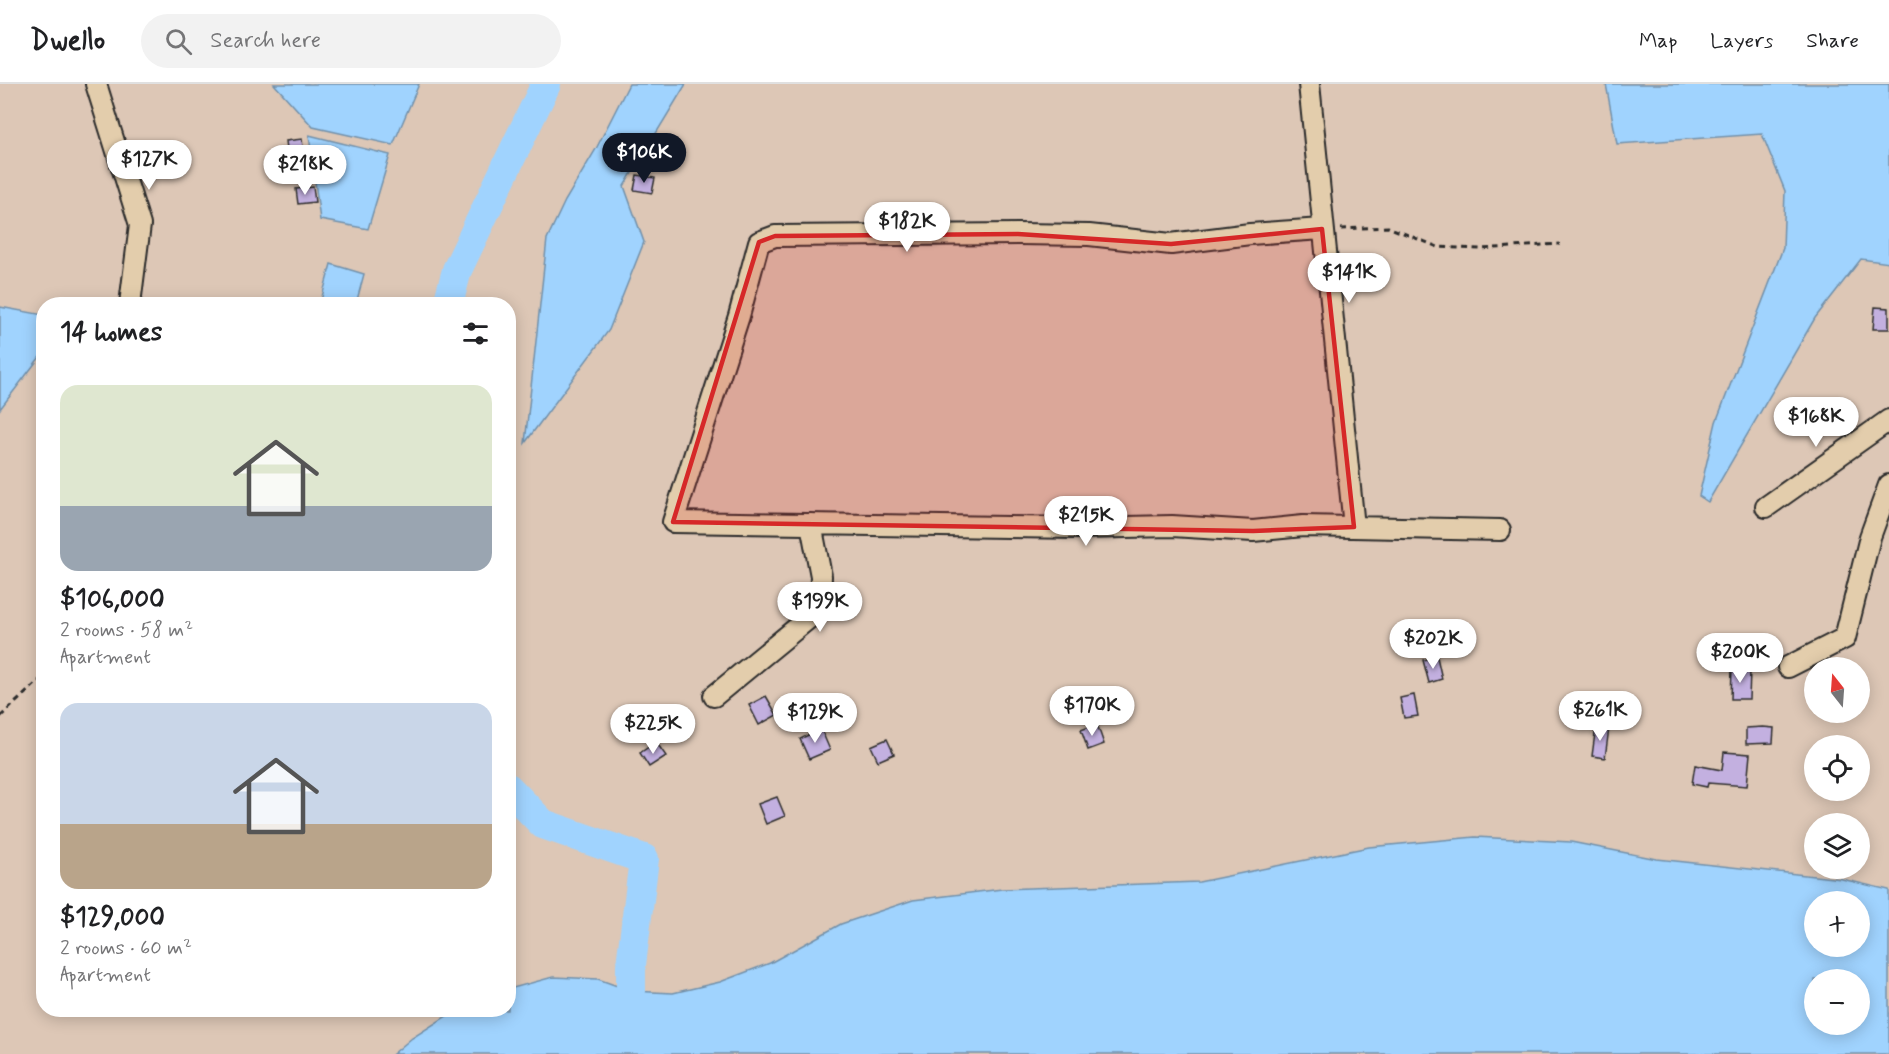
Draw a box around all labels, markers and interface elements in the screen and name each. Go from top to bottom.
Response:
search box [141,14,561,68]
text: Dwello [30,23,105,60]
icon: search [162,25,195,58]
text: Search here [210,27,321,55]
text: Map [1639,27,1677,55]
text: Layers [1710,27,1773,55]
text: Share [1806,27,1859,55]
pin: $106K [602,133,686,184]
text: $106K [616,139,672,166]
pin: $127K [107,140,191,191]
pin: $218K [263,145,347,196]
text: $127K [121,146,177,173]
text: $218K [277,151,333,178]
pin: $182K [865,202,949,253]
text: $182K [878,208,936,235]
pin: $141K [1307,253,1391,304]
text: $141K [1322,259,1376,286]
text: 14 homes [60,316,162,350]
icon: filters [459,317,492,350]
pin: $168K [1774,397,1858,448]
text: $168K [1788,403,1844,430]
icon: home [222,424,330,532]
pin: $215K [1044,496,1128,547]
text: $215K [1058,502,1114,529]
pin: $199K [778,582,862,633]
text: $106,000 [60,583,165,617]
text: $199K [791,588,849,615]
text: 2 rooms · 58 m² [60,617,193,644]
pin: $202K [1391,619,1475,670]
text: $202K [1403,625,1463,652]
pin: $200K [1698,633,1782,684]
text: $200K [1710,639,1770,666]
text: Apartment [60,644,151,671]
north arrow [1804,657,1870,723]
map controls [1804,657,1870,1035]
pin: $170K [1050,686,1134,737]
pin: $261K [1558,691,1642,742]
text: $170K [1064,692,1120,719]
pin: $129K [773,693,857,744]
text: $261K [1573,697,1627,724]
text: $129K [787,699,843,726]
pin: $225K [611,704,695,755]
text: $225K [624,710,682,737]
button: locate [1804,735,1870,801]
icon: home [222,742,330,850]
button: layers [1804,813,1870,879]
button: + [1804,891,1870,957]
text: $129,000 [60,901,165,935]
text: 2 rooms · 60 m² [60,935,192,962]
text: Apartment [60,962,151,989]
button: − [1804,969,1870,1035]

